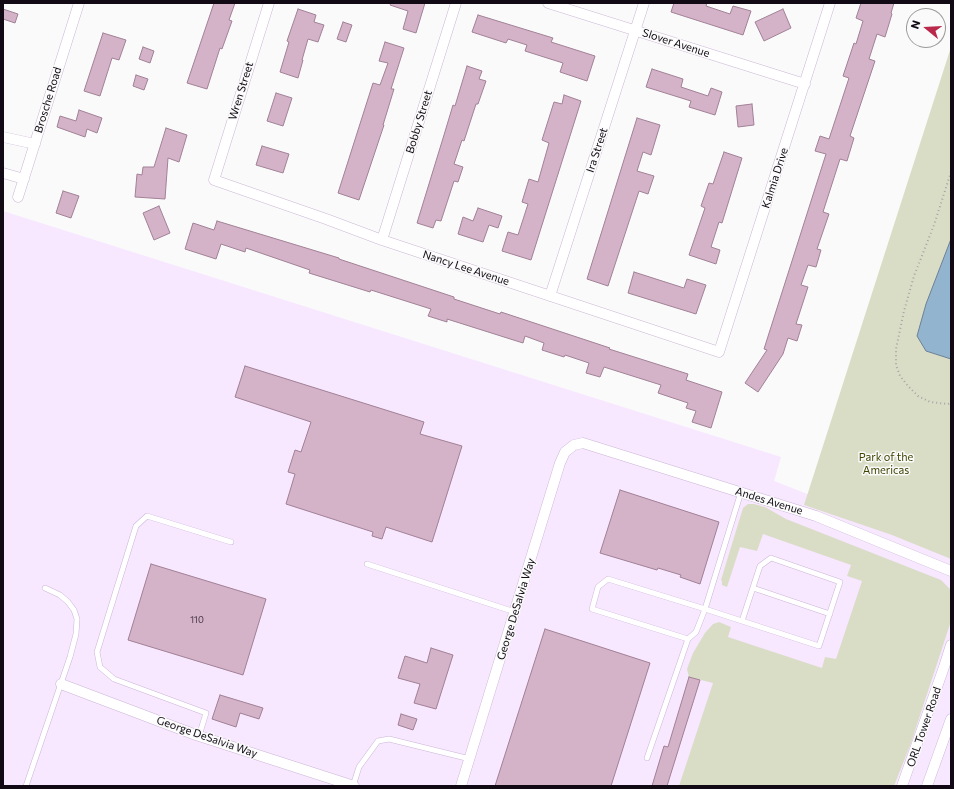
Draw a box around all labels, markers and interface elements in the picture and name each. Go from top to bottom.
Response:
north arrow [906,8,946,48]
text: N [908,19,923,30]
street label: Slover Avenue [641,26,711,60]
street label: Wren Street [226,60,256,122]
street label: Brosche Road [32,66,64,134]
street label: Bobby Street [403,89,435,155]
street label: Ira Street [584,126,610,174]
street label: Kalmia Drive [759,146,791,210]
street label: Nancy Lee Avenue [421,248,511,288]
park label: Park of the Americas [859,450,913,476]
street label: Andes Avenue [734,484,804,518]
street label: George DeSalvia Way [494,556,538,662]
house number: 110 [190,615,204,625]
street label: ORL Tower Road [904,685,944,769]
street label: George DeSalvia Way [155,714,259,760]

